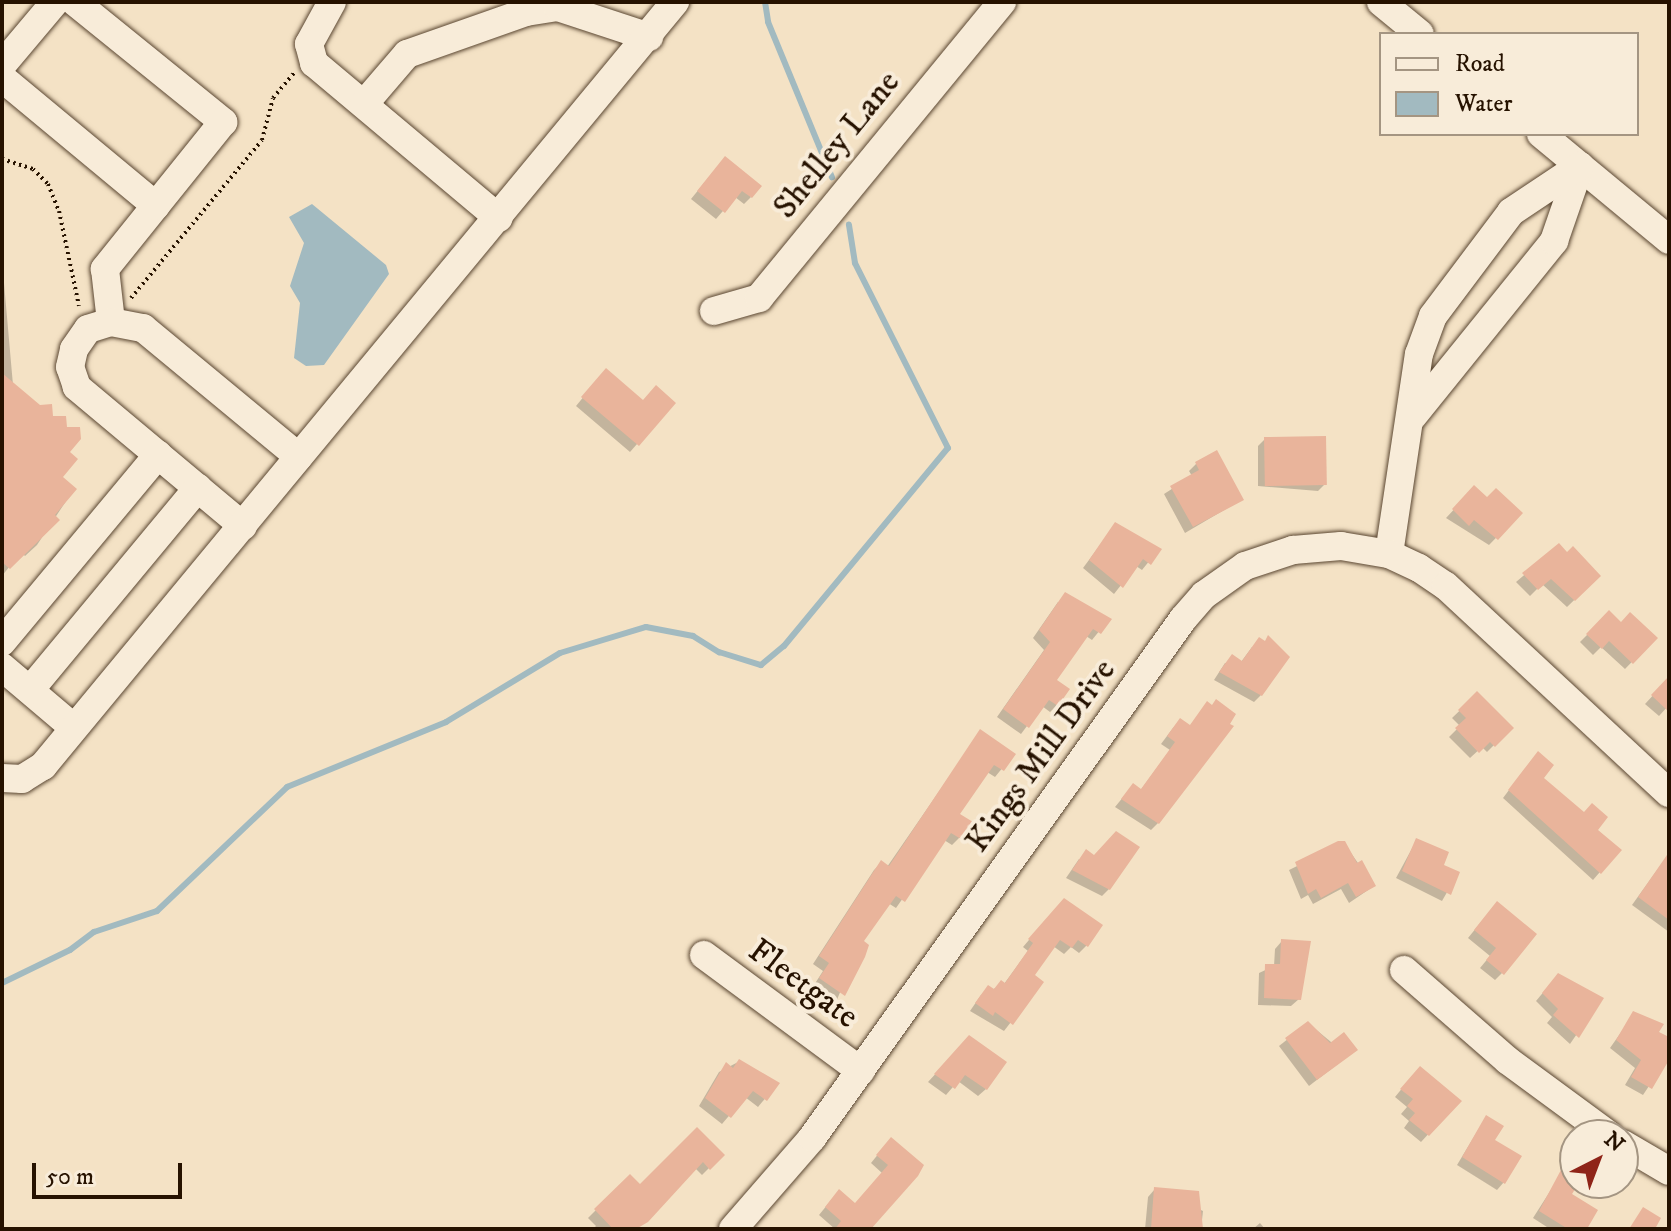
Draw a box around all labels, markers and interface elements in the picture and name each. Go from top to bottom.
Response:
legend [1379,32,1639,136]
text: Road [1455,49,1505,79]
street label: Shelley Lane [765,63,909,227]
text: Water [1455,89,1512,119]
street label: Kings Mill Drive [957,651,1125,861]
street label: Fleetgate [740,930,866,1038]
north arrow [1559,1119,1639,1199]
text: N [1598,1126,1630,1158]
scale bar [36,1147,186,1197]
text: 50 m [46,1162,94,1192]

